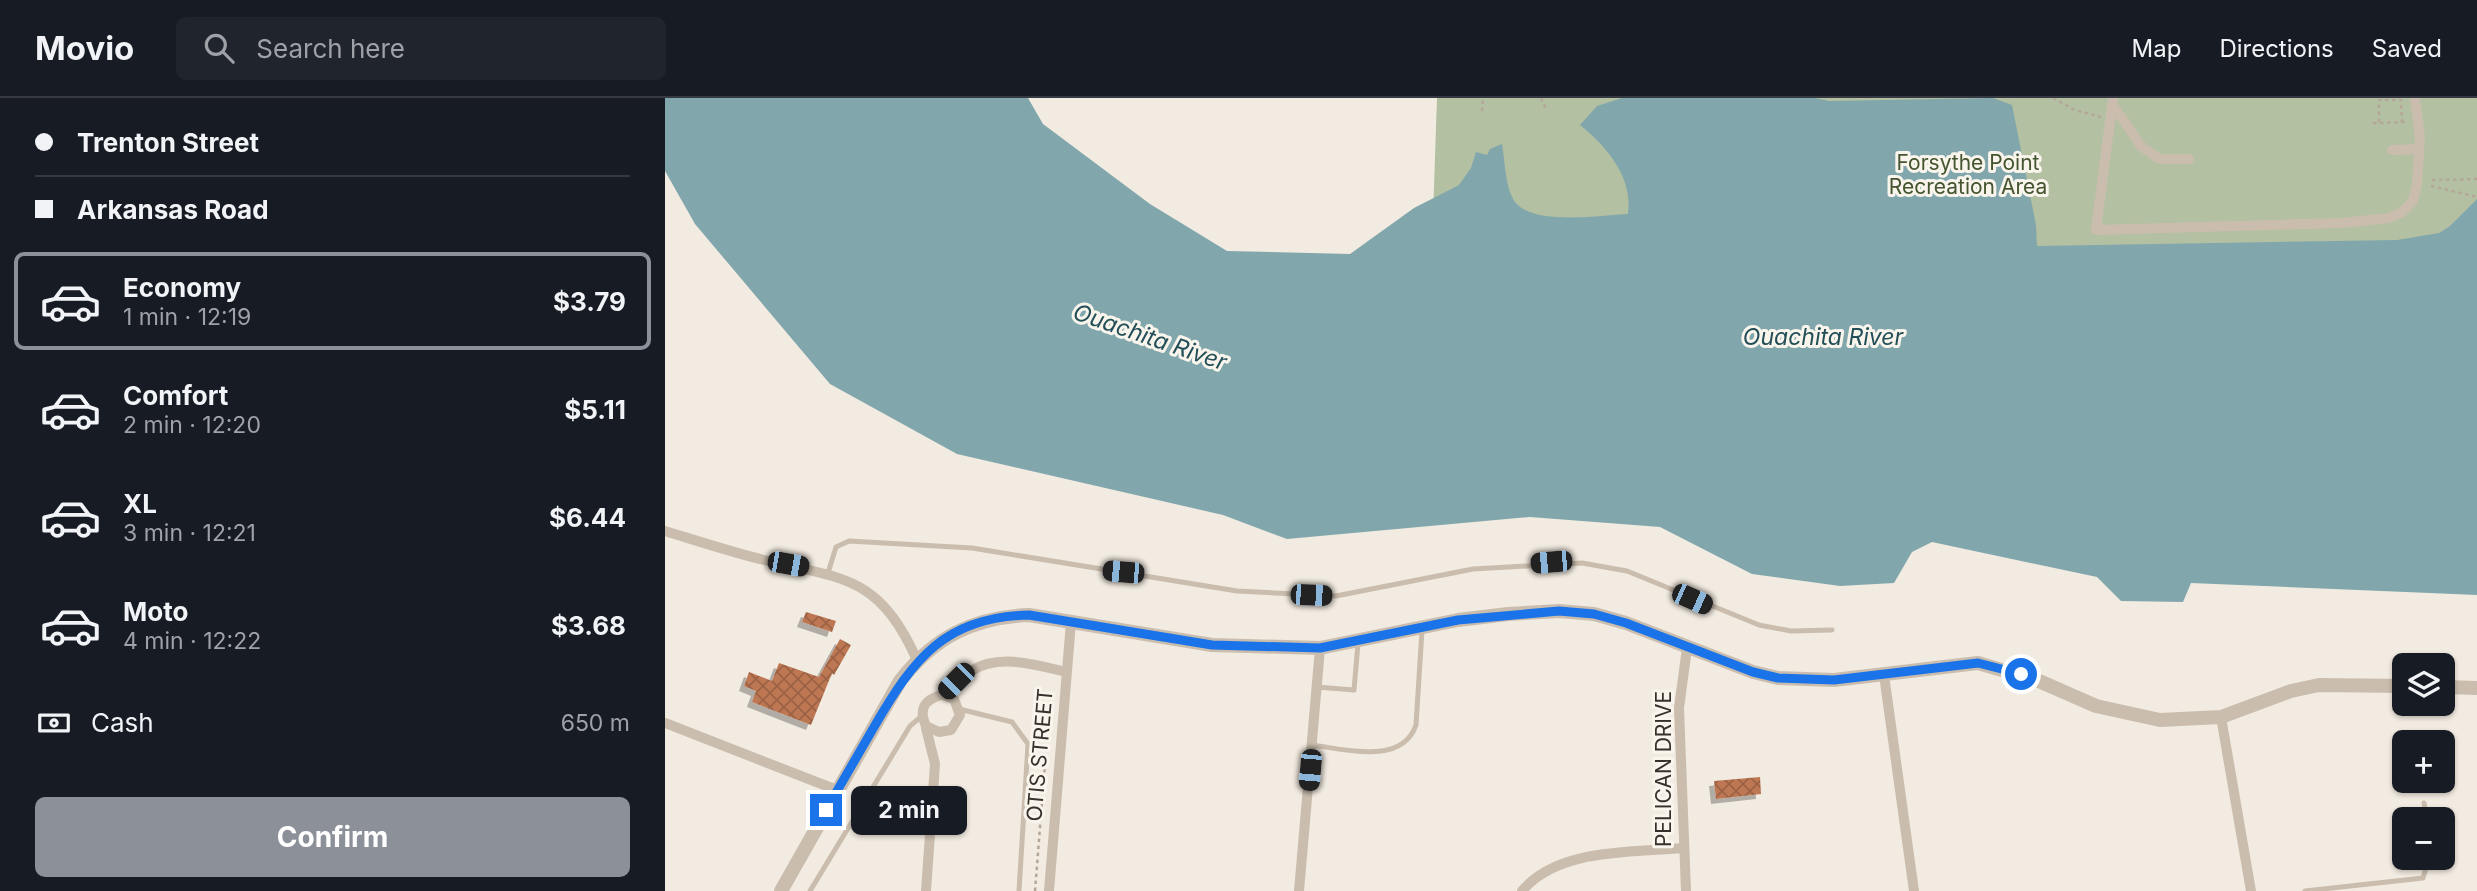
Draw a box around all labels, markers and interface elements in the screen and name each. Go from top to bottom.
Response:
search box [176,17,666,80]
text: Movio [35,28,134,68]
icon: search [200,29,238,67]
text: Search here [256,33,405,64]
text: Map [2132,34,2181,63]
text: Directions [2219,34,2334,63]
text: Saved [2372,34,2442,63]
text: Trenton Street [77,127,259,158]
park label: Forsythe Point Recreation Area [1889,150,2047,199]
text: Arkansas Road [77,194,269,225]
icon: car [39,270,102,333]
text: Economy [123,272,241,303]
text: $3.79 [553,286,626,317]
water label: Ouachita River [1070,298,1232,377]
text: 1 min · 12:19 [123,303,251,331]
water label: Ouachita River [1743,323,1904,351]
icon: car [39,378,102,441]
text: Comfort [123,380,228,411]
text: $5.11 [564,394,626,425]
text: 2 min · 12:20 [123,411,261,439]
icon: car [39,486,102,549]
text: XL [123,488,157,519]
text: $6.44 [549,502,626,533]
text: 3 min · 12:21 [123,519,256,547]
car [766,550,811,578]
car [1530,550,1573,574]
car [1102,560,1145,584]
car [1669,581,1716,617]
car [1290,584,1333,606]
icon: car [39,594,102,657]
text: Moto [123,596,188,627]
text: $3.68 [551,610,626,641]
text: 4 min · 12:22 [123,627,261,655]
map controls [2392,653,2455,870]
button: layers [2392,653,2455,716]
route start [2005,658,2037,690]
car [934,659,979,703]
street label: OTIS STREET [1021,687,1058,822]
street label: PELICAN DRIVE [1651,691,1676,847]
icon: cash [35,704,73,742]
text: Cash [91,707,154,738]
text: 650 m [561,709,630,737]
button: + [2392,730,2455,793]
car [1298,748,1323,792]
callout: 2 min [851,786,966,834]
route end [810,794,842,826]
text: 2 min [878,796,940,824]
button: Confirm [35,797,630,877]
button: − [2392,807,2455,870]

